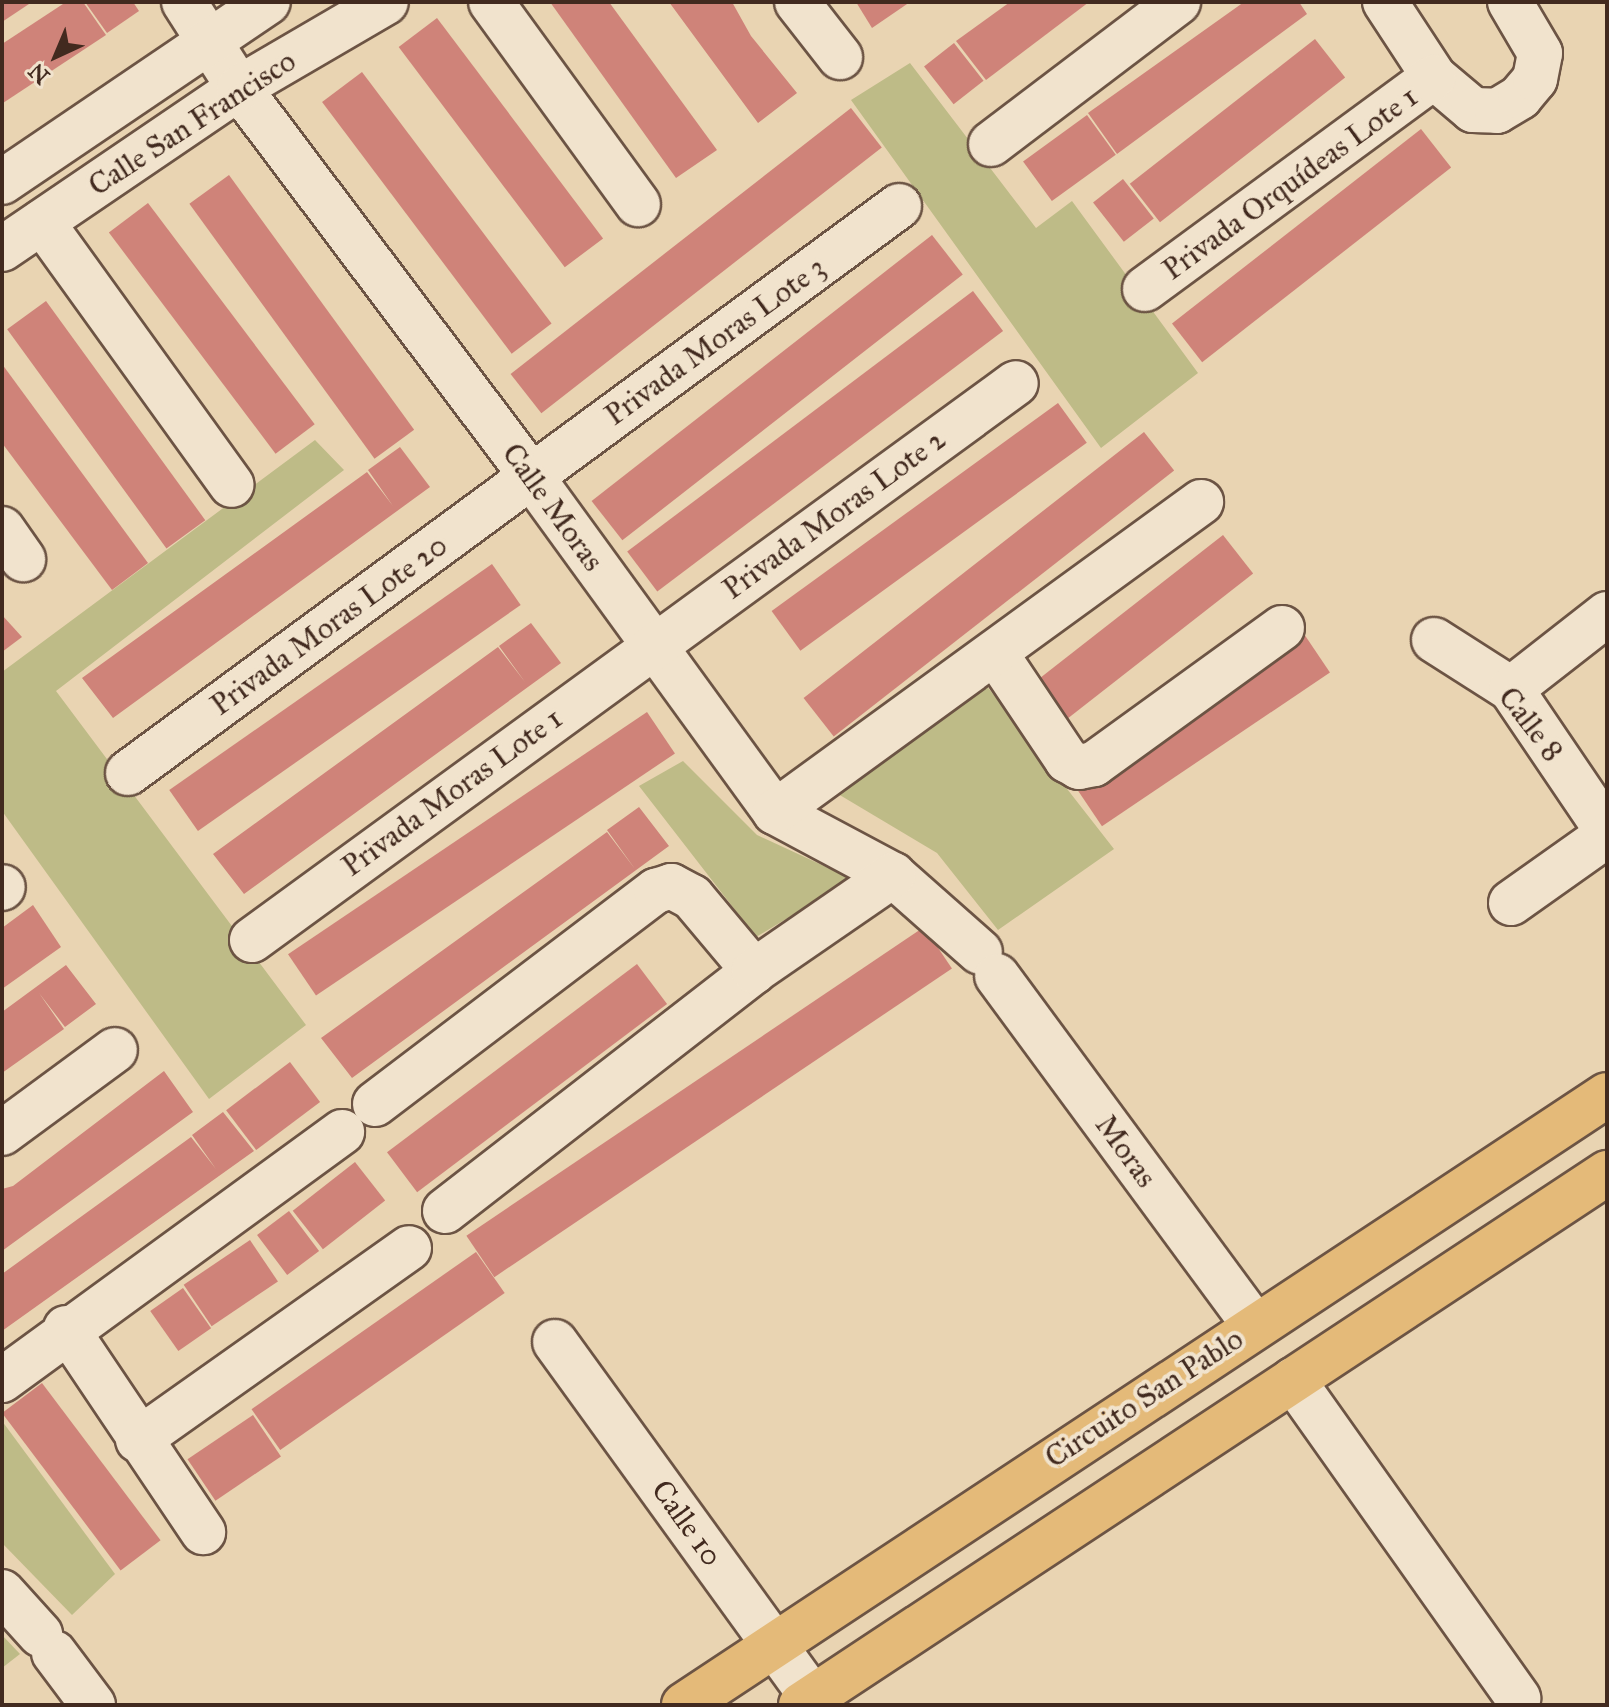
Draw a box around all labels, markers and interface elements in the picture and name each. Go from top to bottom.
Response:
north arrow [16,16,96,96]
street label: Calle San Francisco [82,43,302,203]
text: N [23,57,55,90]
street label: Privada Orquídeas Lote 1 [1155,78,1425,288]
street label: Privada Moras Lote 3 [598,249,832,433]
street label: Privada Moras Lote 2 [716,421,952,607]
street label: Calle Moras [495,436,611,578]
street label: Privada Moras Lote 20 [204,527,454,723]
street label: Calle 8 [1491,680,1571,768]
street label: Privada Moras Lote 1 [335,700,569,884]
street label: Moras [1088,1108,1164,1194]
street label: Circuito San Pablo [1038,1321,1250,1475]
street label: Calle 10 [644,1473,730,1573]

